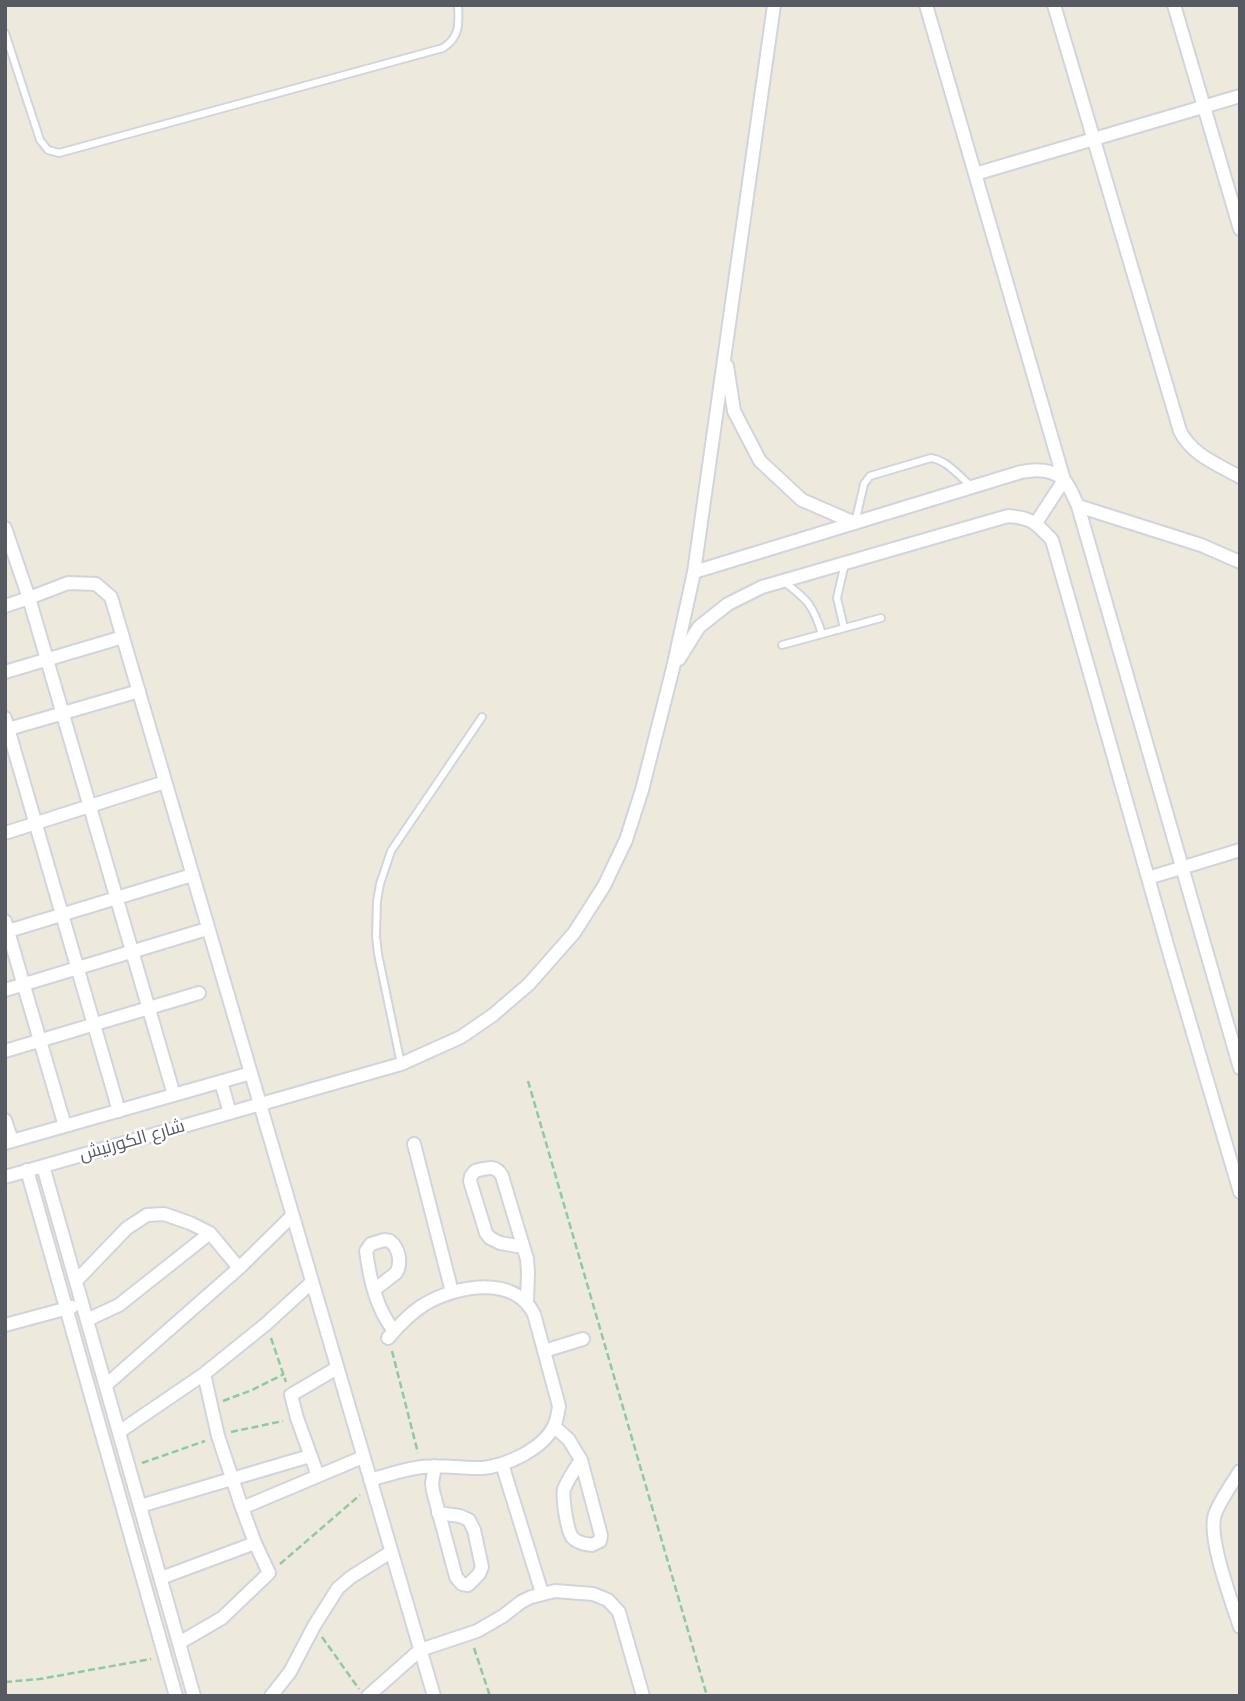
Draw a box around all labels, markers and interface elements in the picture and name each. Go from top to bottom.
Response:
street label: شارع الكورنيش [77,1115,187,1165]

